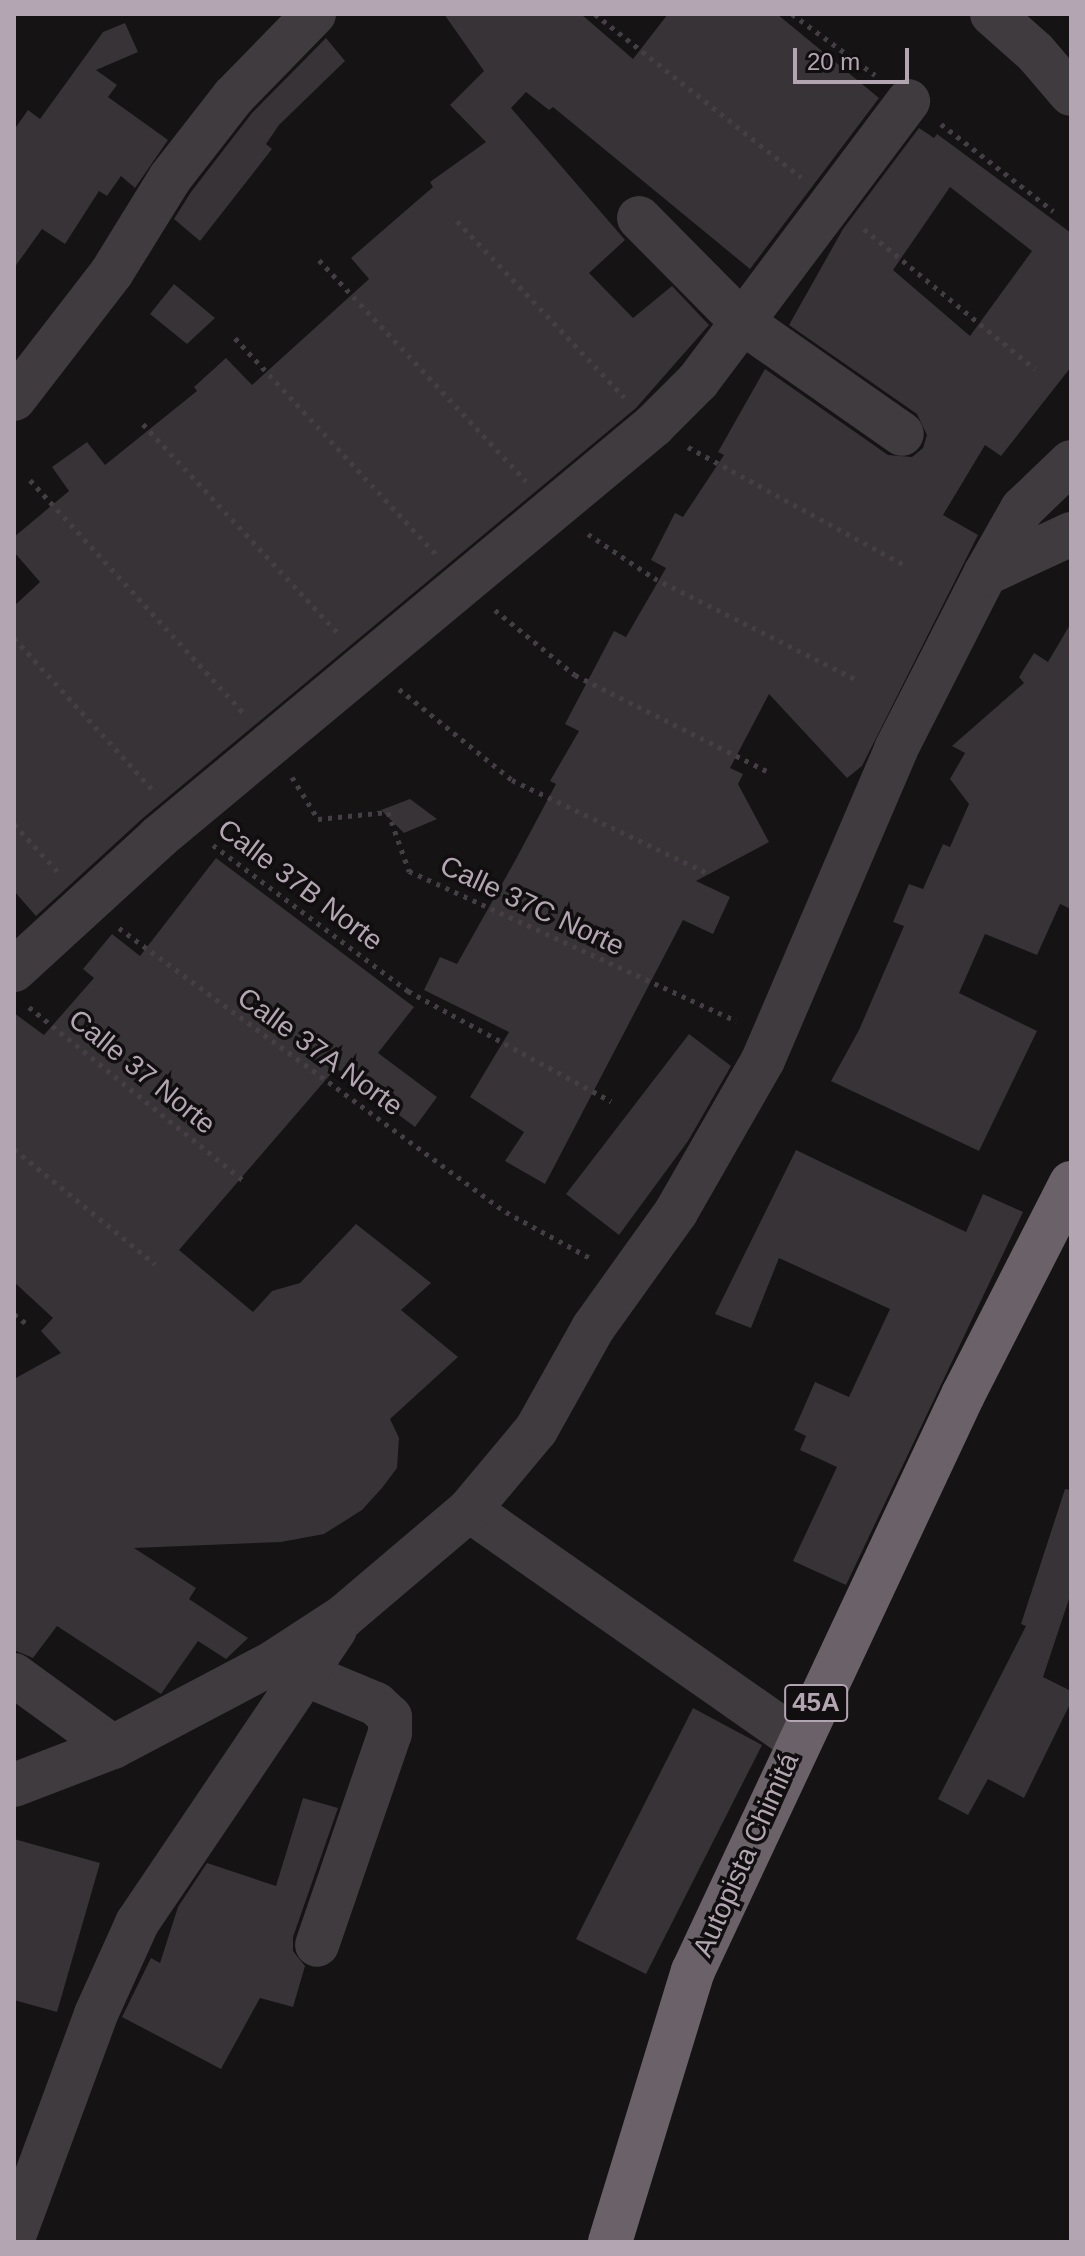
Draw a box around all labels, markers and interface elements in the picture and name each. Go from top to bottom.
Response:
scale bar [797,32,913,82]
text: 20 m [807,48,860,75]
street label: Calle 37B Norte [211,812,389,958]
street label: Calle 37C Norte [435,849,629,963]
street label: Calle 37A Norte [230,980,410,1124]
street label: Calle 37 Norte [62,1003,222,1141]
road number: 45A [784,1681,848,1725]
street label: Autopista Chimitá [686,1748,806,1962]

